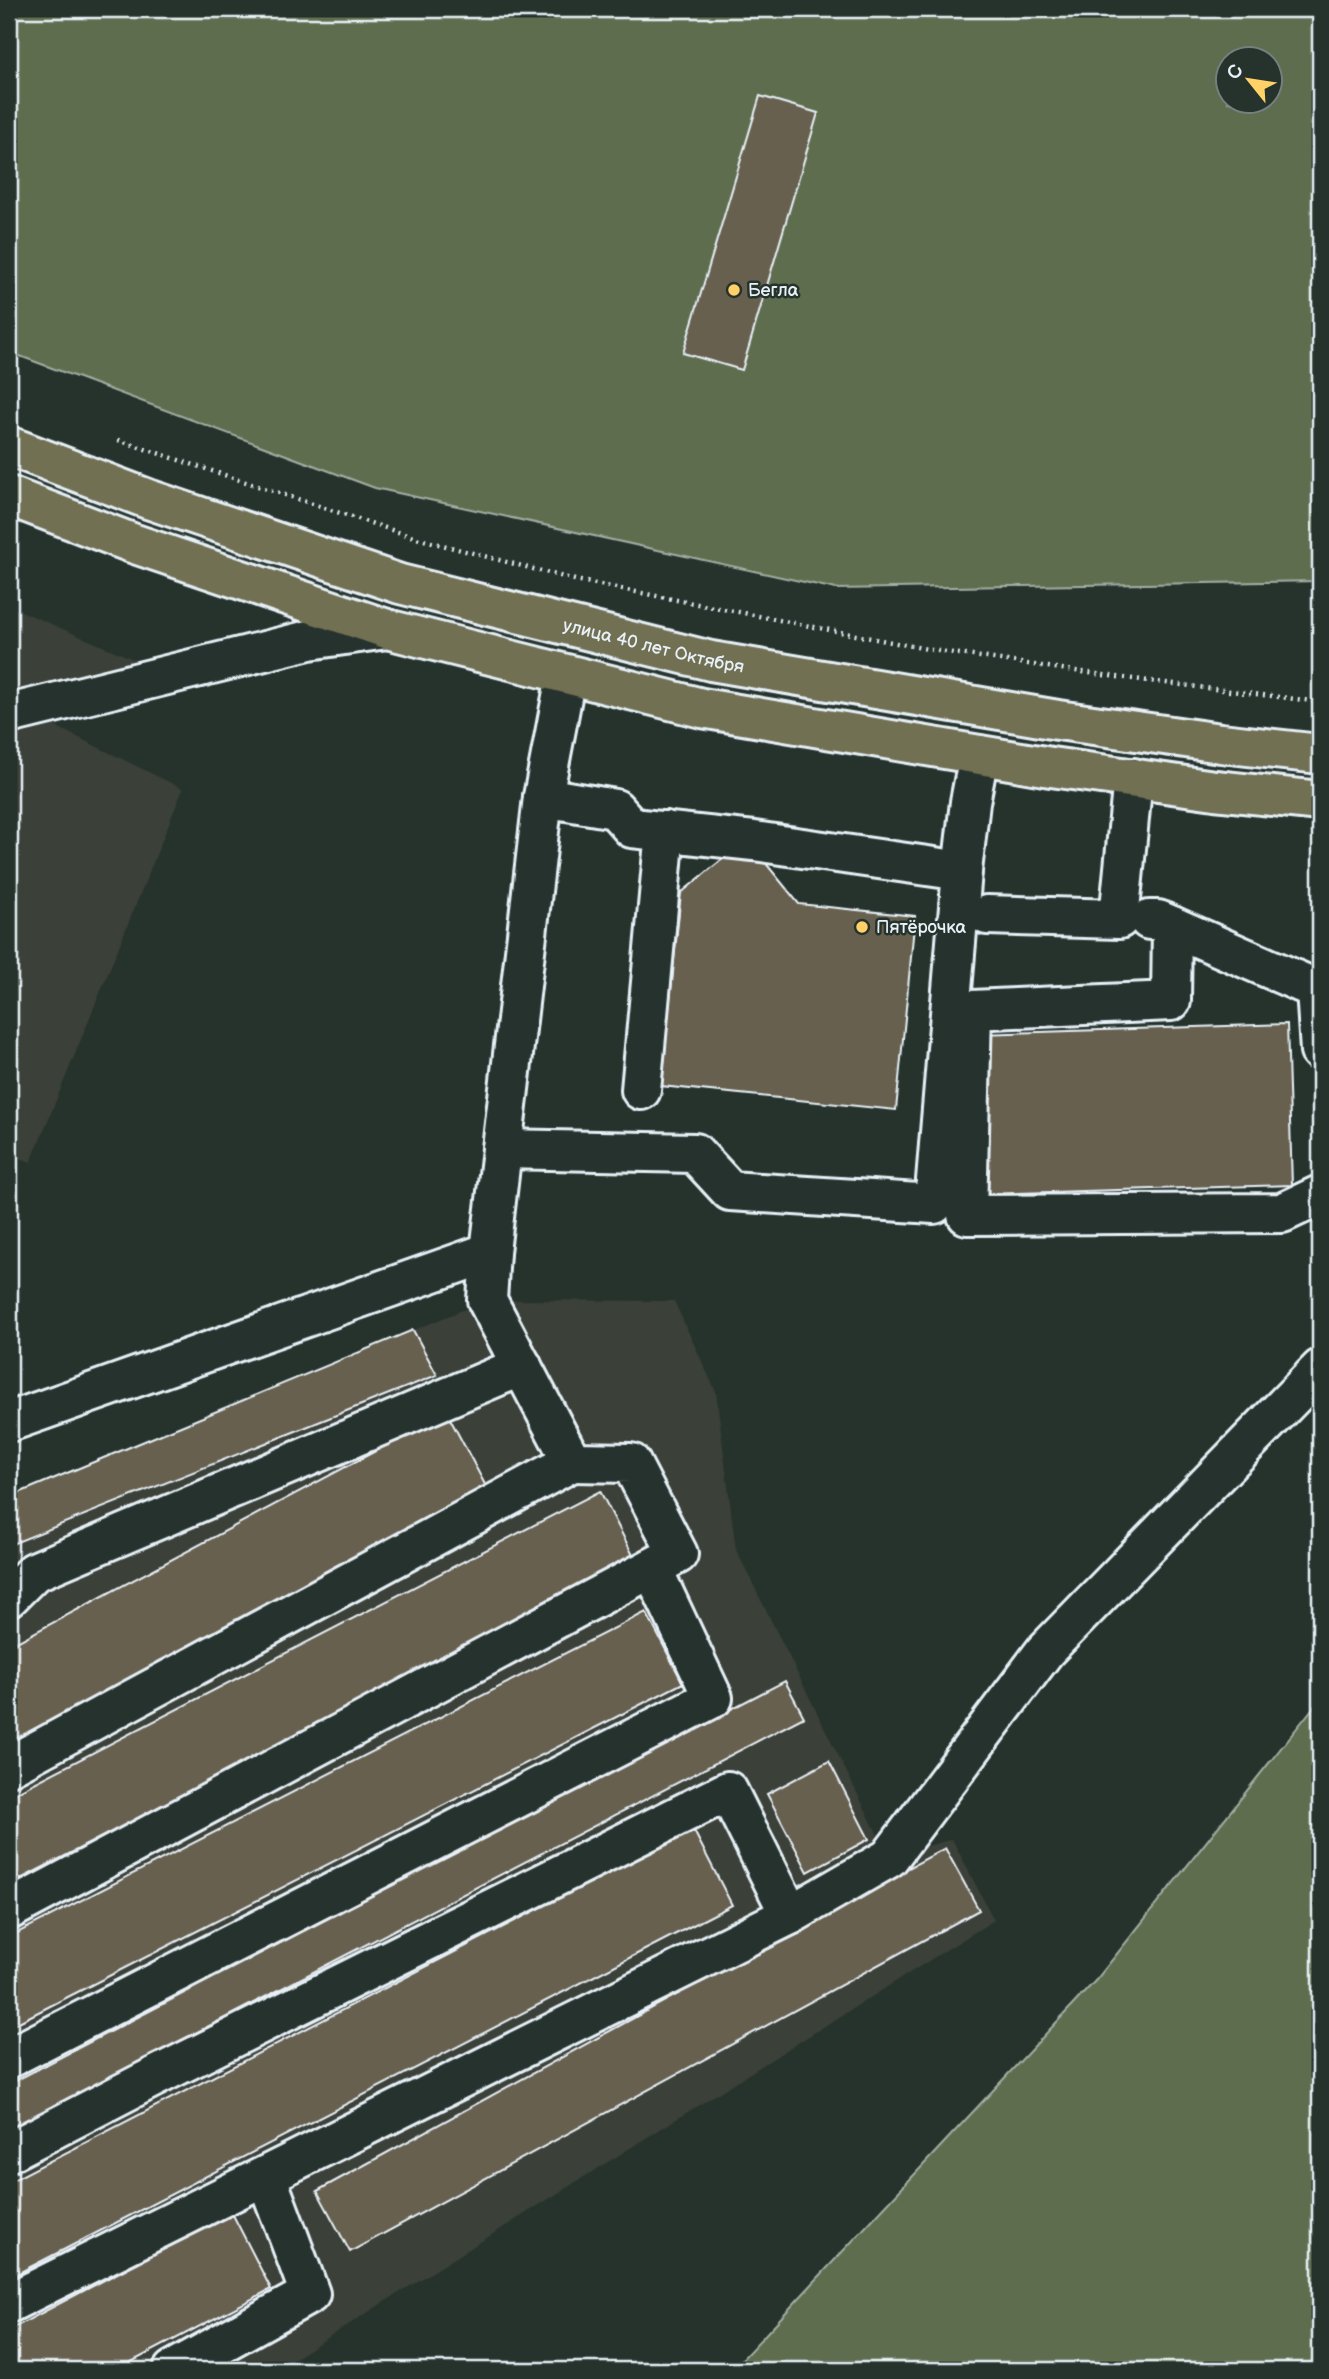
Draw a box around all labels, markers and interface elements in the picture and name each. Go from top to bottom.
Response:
north arrow [1214,46,1284,116]
text: С [1222,61,1249,84]
place label: Бегла [748,280,799,301]
marker: Бегла [726,282,742,298]
street label: улица 40 лет Октября [561,614,746,677]
place label: Пятёрочка [876,917,967,938]
marker: Пятёрочка [854,919,870,935]

